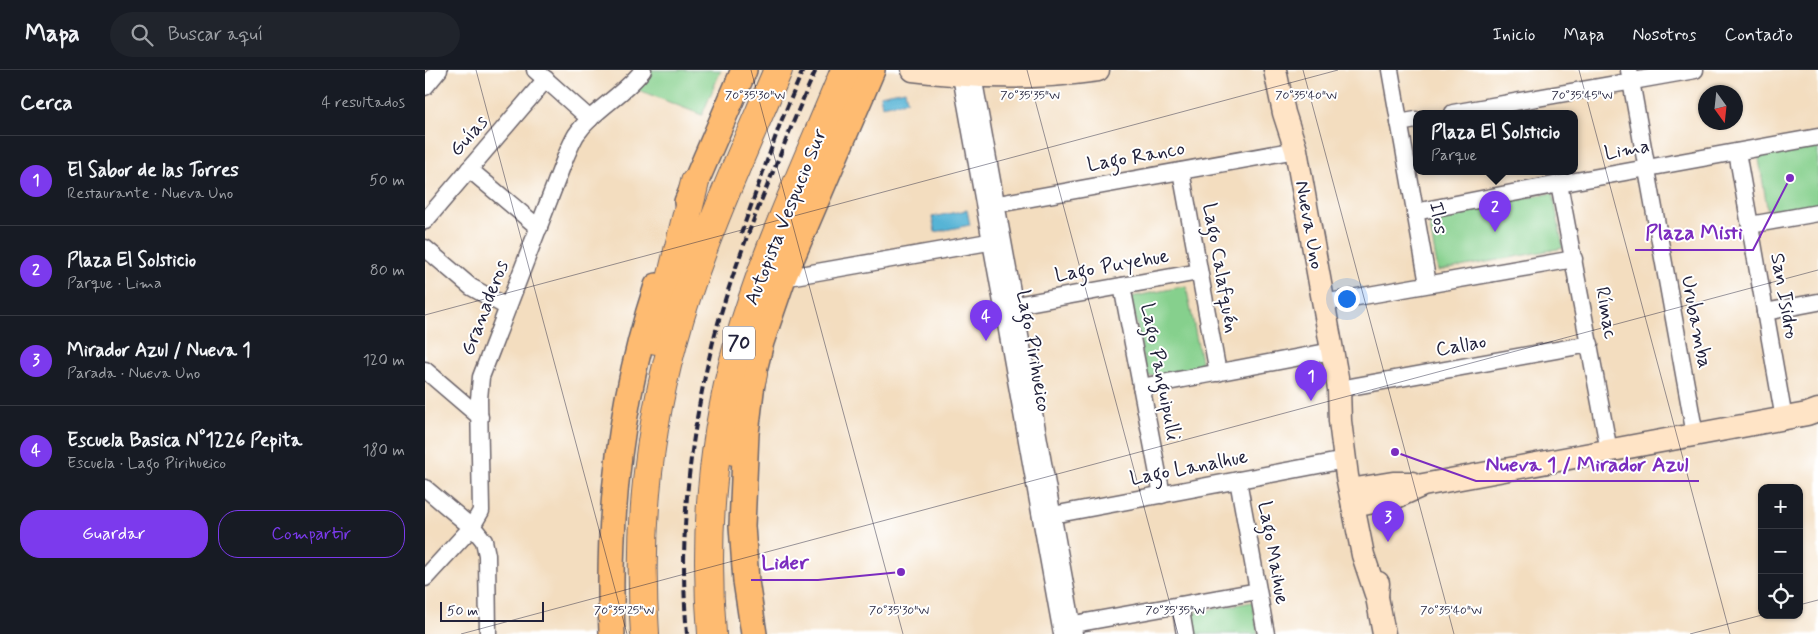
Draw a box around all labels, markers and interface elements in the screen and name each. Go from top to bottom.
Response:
search box [110,12,460,57]
text: Mapa [25,19,80,50]
icon: search [128,21,156,49]
text: Buscar aquí [168,22,263,47]
text: Inicio [1493,23,1535,47]
text: Mapa [1563,23,1604,47]
text: Nosotros [1632,23,1697,47]
text: Contacto [1725,23,1793,47]
north arrow [1698,85,1743,130]
text: 70°35'30"W [725,88,785,104]
text: 70°35'35"W [1000,88,1060,104]
text: 70°35'40"W [1275,88,1337,104]
text: 70°35'45"W [1551,88,1613,104]
text: Cerca [20,89,73,117]
text: 4 resultados [321,92,405,113]
street label: Guías [443,109,495,163]
popup [1413,110,1578,175]
text: Plaza El Solsticio [1431,120,1560,145]
street label: Autopista Vespucio Sur [738,124,834,309]
street label: Lima [1602,133,1652,167]
street label: Lago Ranco [1085,135,1187,181]
text: Parque [1431,145,1477,166]
text: El Sabor de las Torres [67,158,239,183]
text: 1 [32,170,40,191]
text: 50 m [369,170,405,191]
street label: Nueva Uno [1288,178,1330,272]
text: Restaurante · Nueva Uno [67,183,233,204]
pin: 2 [1479,191,1511,232]
street label: Ilos [1422,200,1454,236]
street label: Lago Calafquén [1193,201,1245,335]
callout: Plaza Misti [1635,214,1753,250]
text: Plaza Misti [1645,219,1743,247]
street label: Lago Puyehue [1053,243,1172,291]
text: Plaza El Solsticio [67,248,196,273]
street label: San Isidro [1763,251,1805,341]
street label: Granaderos [454,256,516,360]
text: 2 [32,260,40,281]
text: 80 m [370,260,405,281]
text: Parque · Lima [67,273,162,294]
street label: Urubamba [1674,273,1718,371]
street label: Rímac [1588,285,1624,341]
your location [1334,286,1360,312]
street label: Lago Pirihueico [1007,288,1057,414]
pin: 4 [970,300,1002,341]
street label: Lago Panguipulli [1131,301,1187,443]
road number: 70 [723,326,755,360]
street label: Callao [1434,328,1488,364]
text: Mirador Azul / Nueva 1 [67,338,251,363]
text: 3 [32,350,40,371]
text: 120 m [363,350,405,371]
pin: 1 [1295,360,1327,401]
text: Parada · Nueva Uno [67,363,200,384]
text: Escuela Basica N°1226 Pepita [67,428,302,453]
text: 4 [31,440,41,461]
text: 180 m [362,440,405,461]
street label: Lago Lanalhue [1128,443,1251,495]
callout: Nueva 1 / Mirador Azul [1476,445,1699,481]
text: Nueva 1 / Mirador Azul [1486,451,1688,479]
text: Escuela · Lago Pirihueico [67,453,226,474]
map controls [1758,484,1803,619]
button: + [1758,484,1803,529]
street label: Lago Maihue [1249,499,1295,607]
pin: 3 [1372,501,1404,542]
button: Guardar [20,510,208,558]
button: Compartir [218,510,405,558]
button: − [1758,529,1803,574]
callout: Lider [751,544,818,580]
text: Lider [761,549,810,577]
button: locate [1758,574,1803,619]
scale bar [440,599,544,622]
text: 50 m [447,602,478,620]
text: 70°35'25"W [594,603,654,619]
text: 70°35'30"W [869,603,929,619]
text: 70°35'35"W [1145,603,1205,619]
text: 70°35'40"W [1420,603,1482,619]

